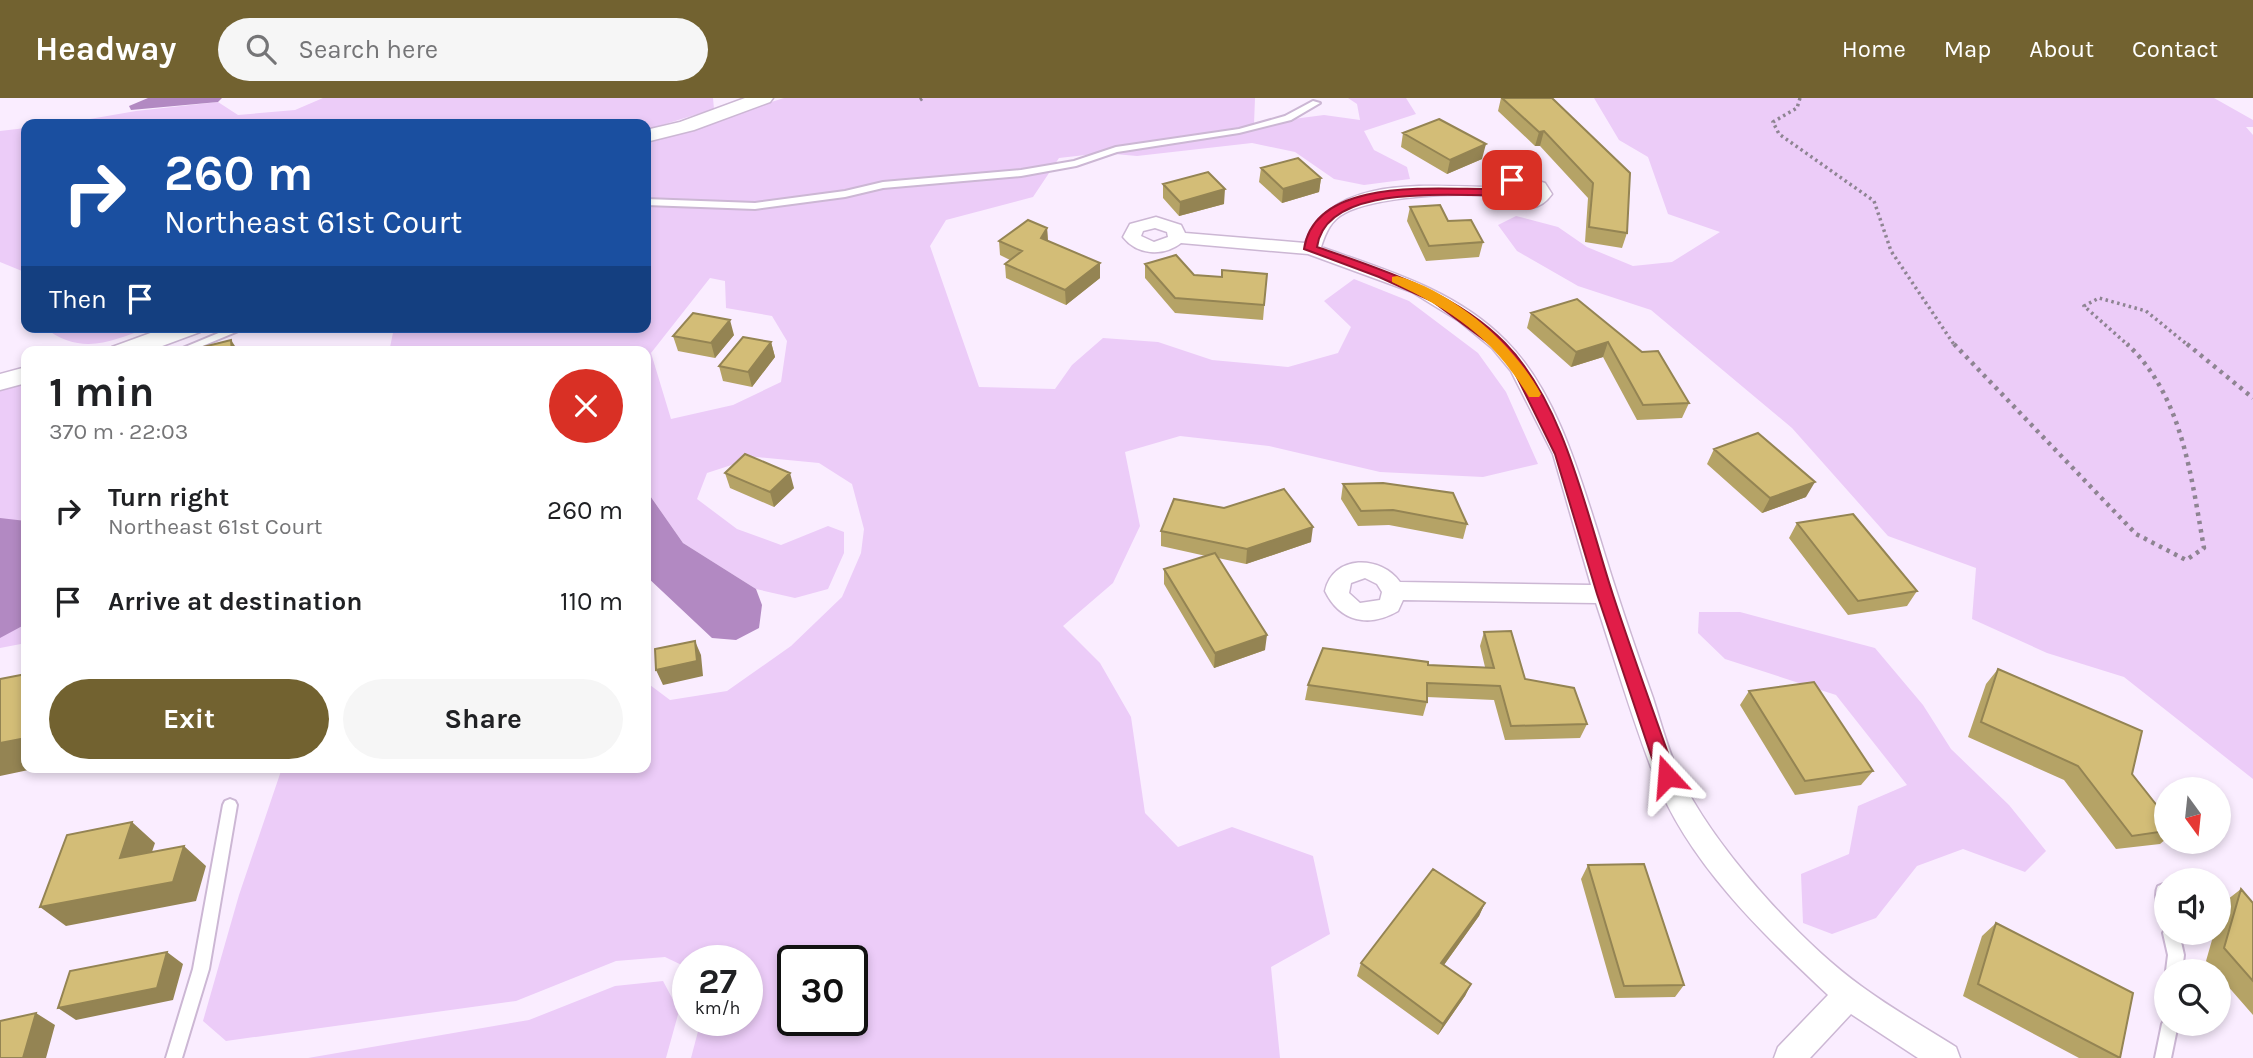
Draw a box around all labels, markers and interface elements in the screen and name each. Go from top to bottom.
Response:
search box [218,18,708,81]
text: Headway [35,30,176,68]
icon: search [242,30,280,68]
text: Search here [298,34,438,65]
text: Home [1842,35,1906,63]
text: Map [1944,35,1991,63]
text: About [2029,35,2094,63]
text: Contact [2132,35,2218,63]
text: 260 m [164,145,313,202]
icon: right [49,147,140,238]
pin [1482,150,1542,210]
icon: arrive [1493,161,1531,199]
text: Northeast 61st Court [164,204,462,241]
icon: arrive [121,280,159,318]
text: Then [49,284,107,315]
text: 1 min [49,367,154,417]
button: close [549,369,623,443]
text: 370 m · 22:03 [49,418,188,445]
text: Turn right [108,482,229,513]
icon: right [49,492,87,530]
text: 260 m [547,495,623,526]
text: Northeast 61st Court [108,513,322,540]
icon: arrive [49,583,87,621]
text: Arrive at destination [108,586,362,617]
text: 110 m [560,586,623,617]
button: Exit [49,679,329,759]
button: Share [343,679,623,759]
position arrow [1630,739,1704,813]
north arrow [2154,777,2231,854]
map controls [2154,777,2231,1036]
button: sound [2154,868,2231,945]
speed limit sign: 30 [777,945,868,1036]
button: search [2154,959,2231,1036]
text: 27 [698,961,737,1002]
text: km/h [695,997,740,1019]

